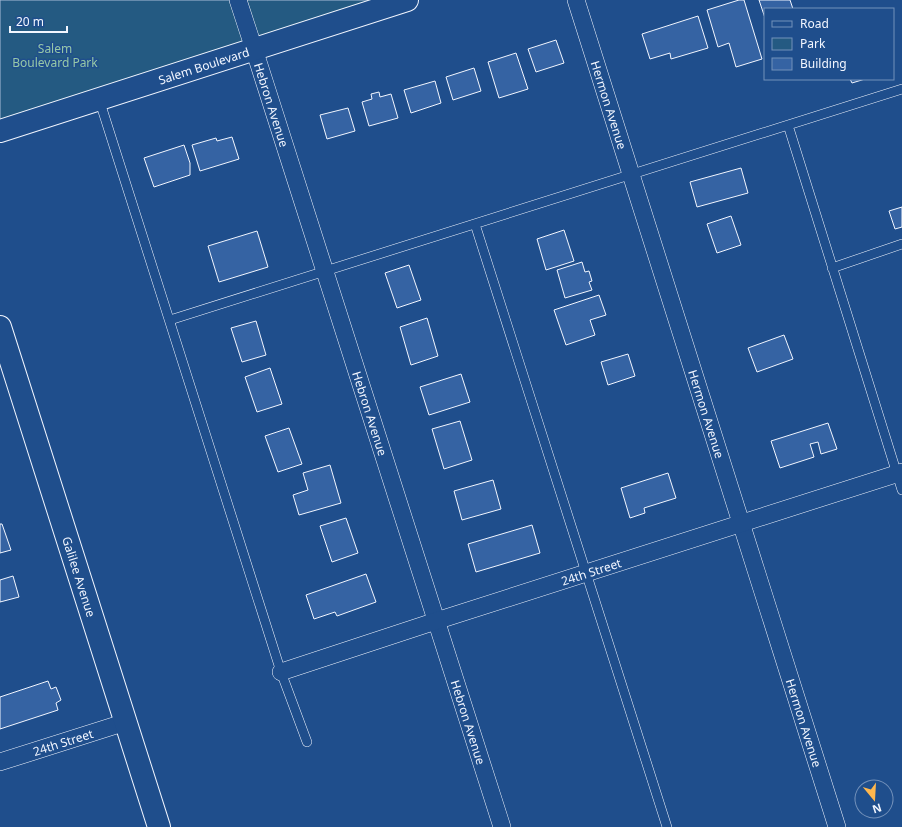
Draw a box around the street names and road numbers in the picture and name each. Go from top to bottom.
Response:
street label: Salem Boulevard [156,43,251,88]
street label: Hermon Avenue [587,59,631,151]
street label: Hebron Avenue [250,60,293,149]
street label: Hermon Avenue [685,368,729,460]
street label: Hebron Avenue [349,369,392,458]
street label: Galilee Avenue [59,534,100,619]
street label: 24th Street [559,554,624,589]
street label: Hermon Avenue [782,676,826,769]
street label: Hebron Avenue [447,678,490,767]
street label: 24th Street [31,724,96,760]

